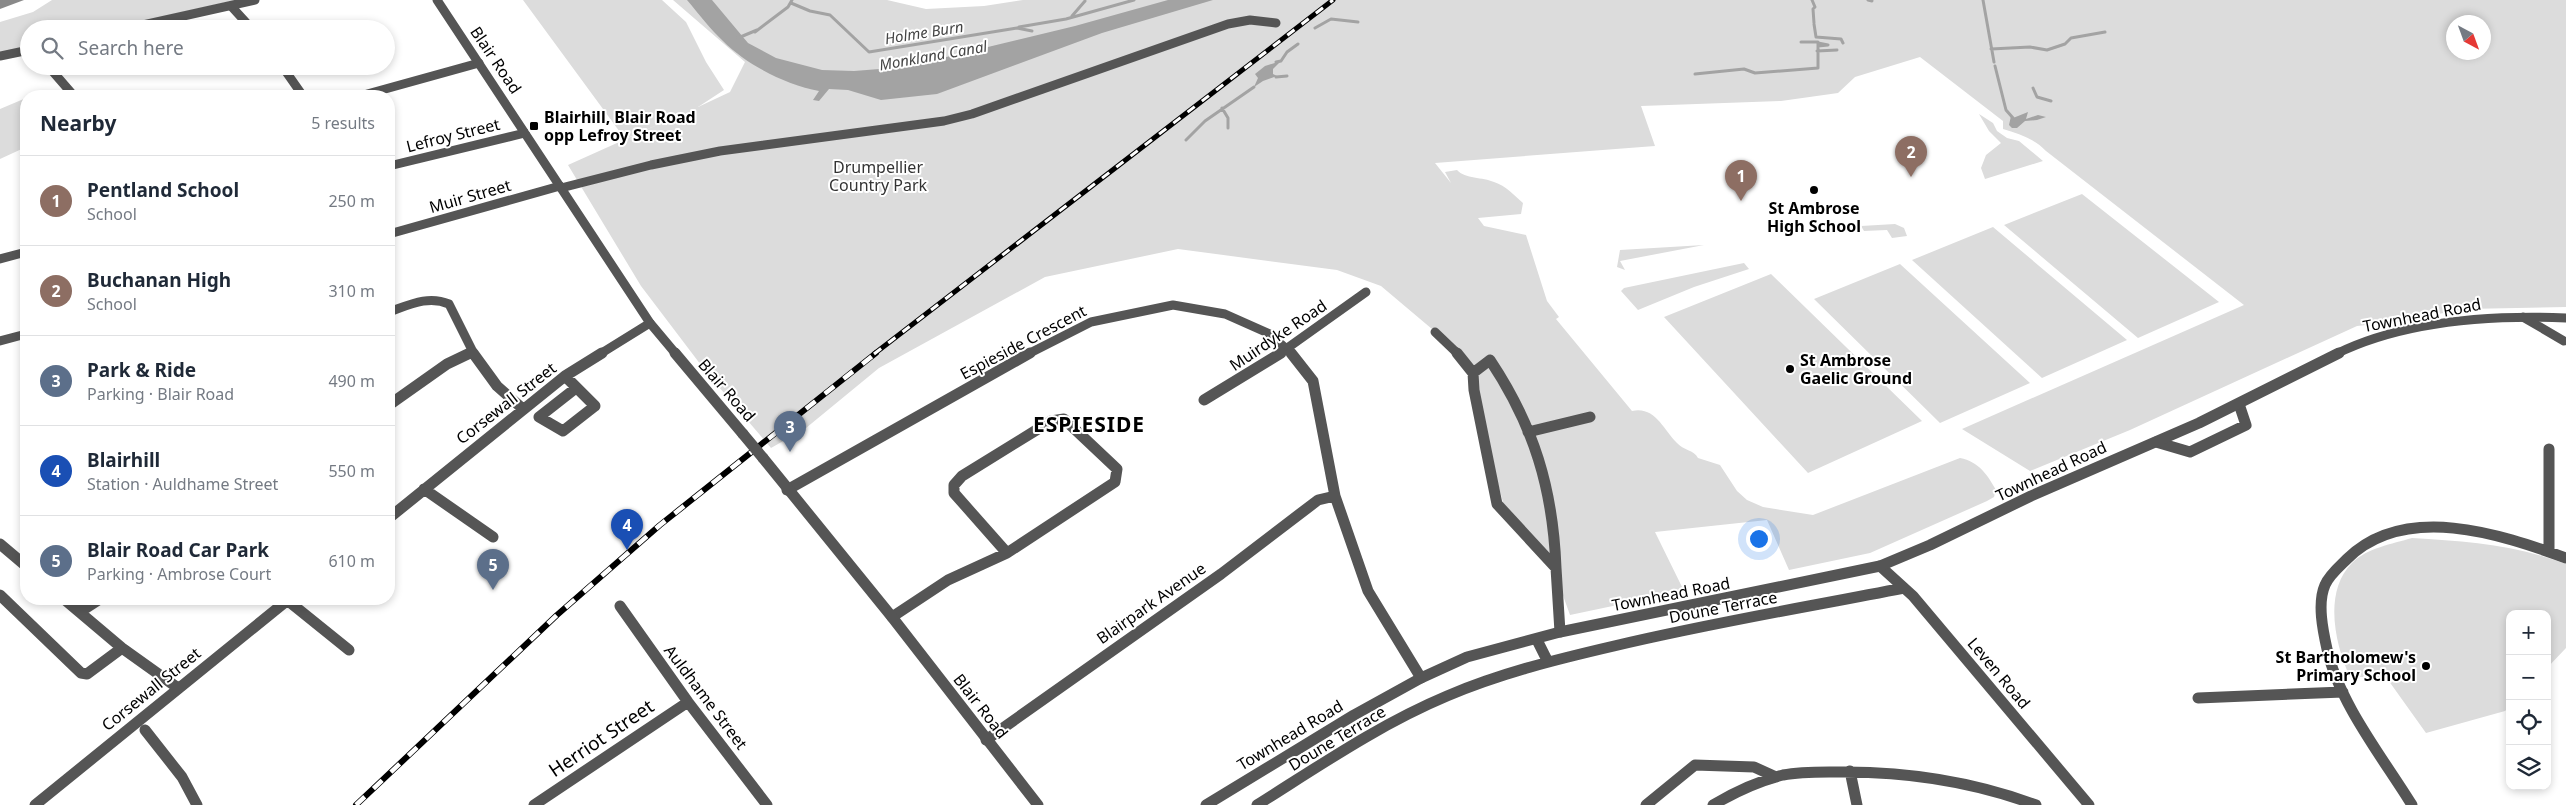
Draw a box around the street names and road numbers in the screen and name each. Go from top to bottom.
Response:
street label: Blair Road [465,22,527,98]
street label: Lefroy Street [404,113,502,157]
street label: Muir Street [427,174,514,218]
street label: Townhead Road [2361,293,2483,337]
street label: Muirdyke Road [1225,294,1331,376]
street label: Espieside Crescent [956,299,1090,385]
street label: Blair Road [693,354,761,426]
street label: Corsewall Street [451,357,561,449]
street label: Townhead Road [1992,436,2110,506]
street label: Blairpark Avenue [1092,557,1210,649]
street label: Townhead Road [1610,572,1732,616]
street label: Doune Terrace [1667,586,1779,628]
street label: Leven Road [1963,633,2035,713]
street label: Auldhame Street [659,640,753,754]
street label: Corsewall Street [97,642,205,736]
street label: Blair Road [949,669,1013,743]
street label: Herriot Street [543,693,659,783]
street label: Townhead Road [1233,695,1347,775]
street label: Doune Terrace [1284,700,1390,776]

